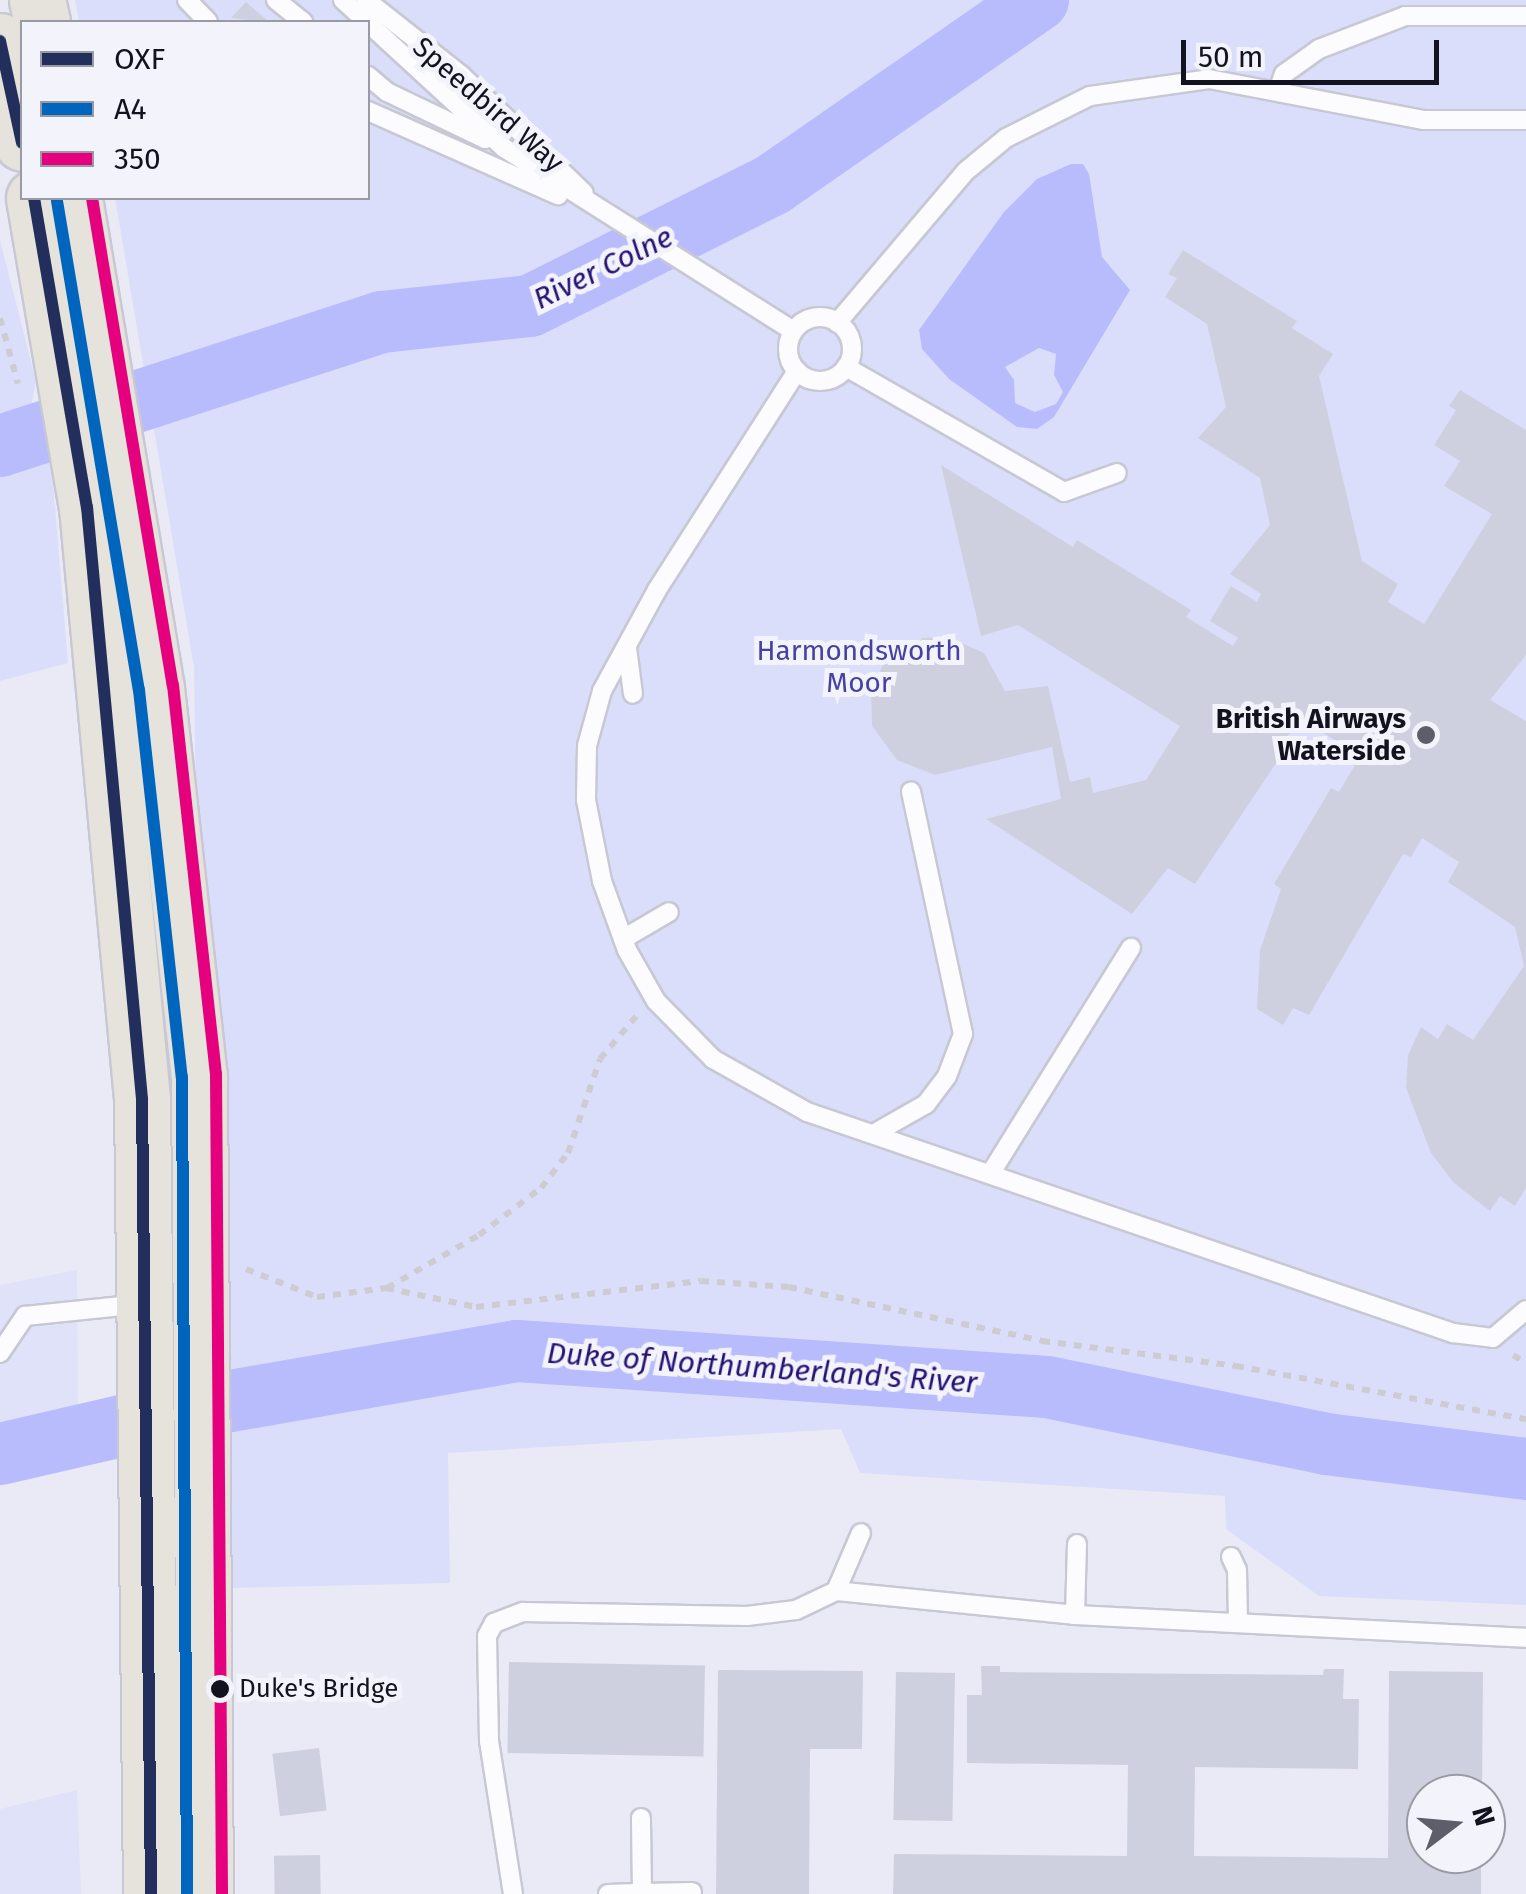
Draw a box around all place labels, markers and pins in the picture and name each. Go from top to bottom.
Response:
place label: British Airways Waterside [1216,702,1406,768]
marker: British Airways Waterside [1415,724,1437,746]
place label: Duke's Bridge [239,1673,398,1705]
marker: Duke's Bridge [210,1679,230,1699]

